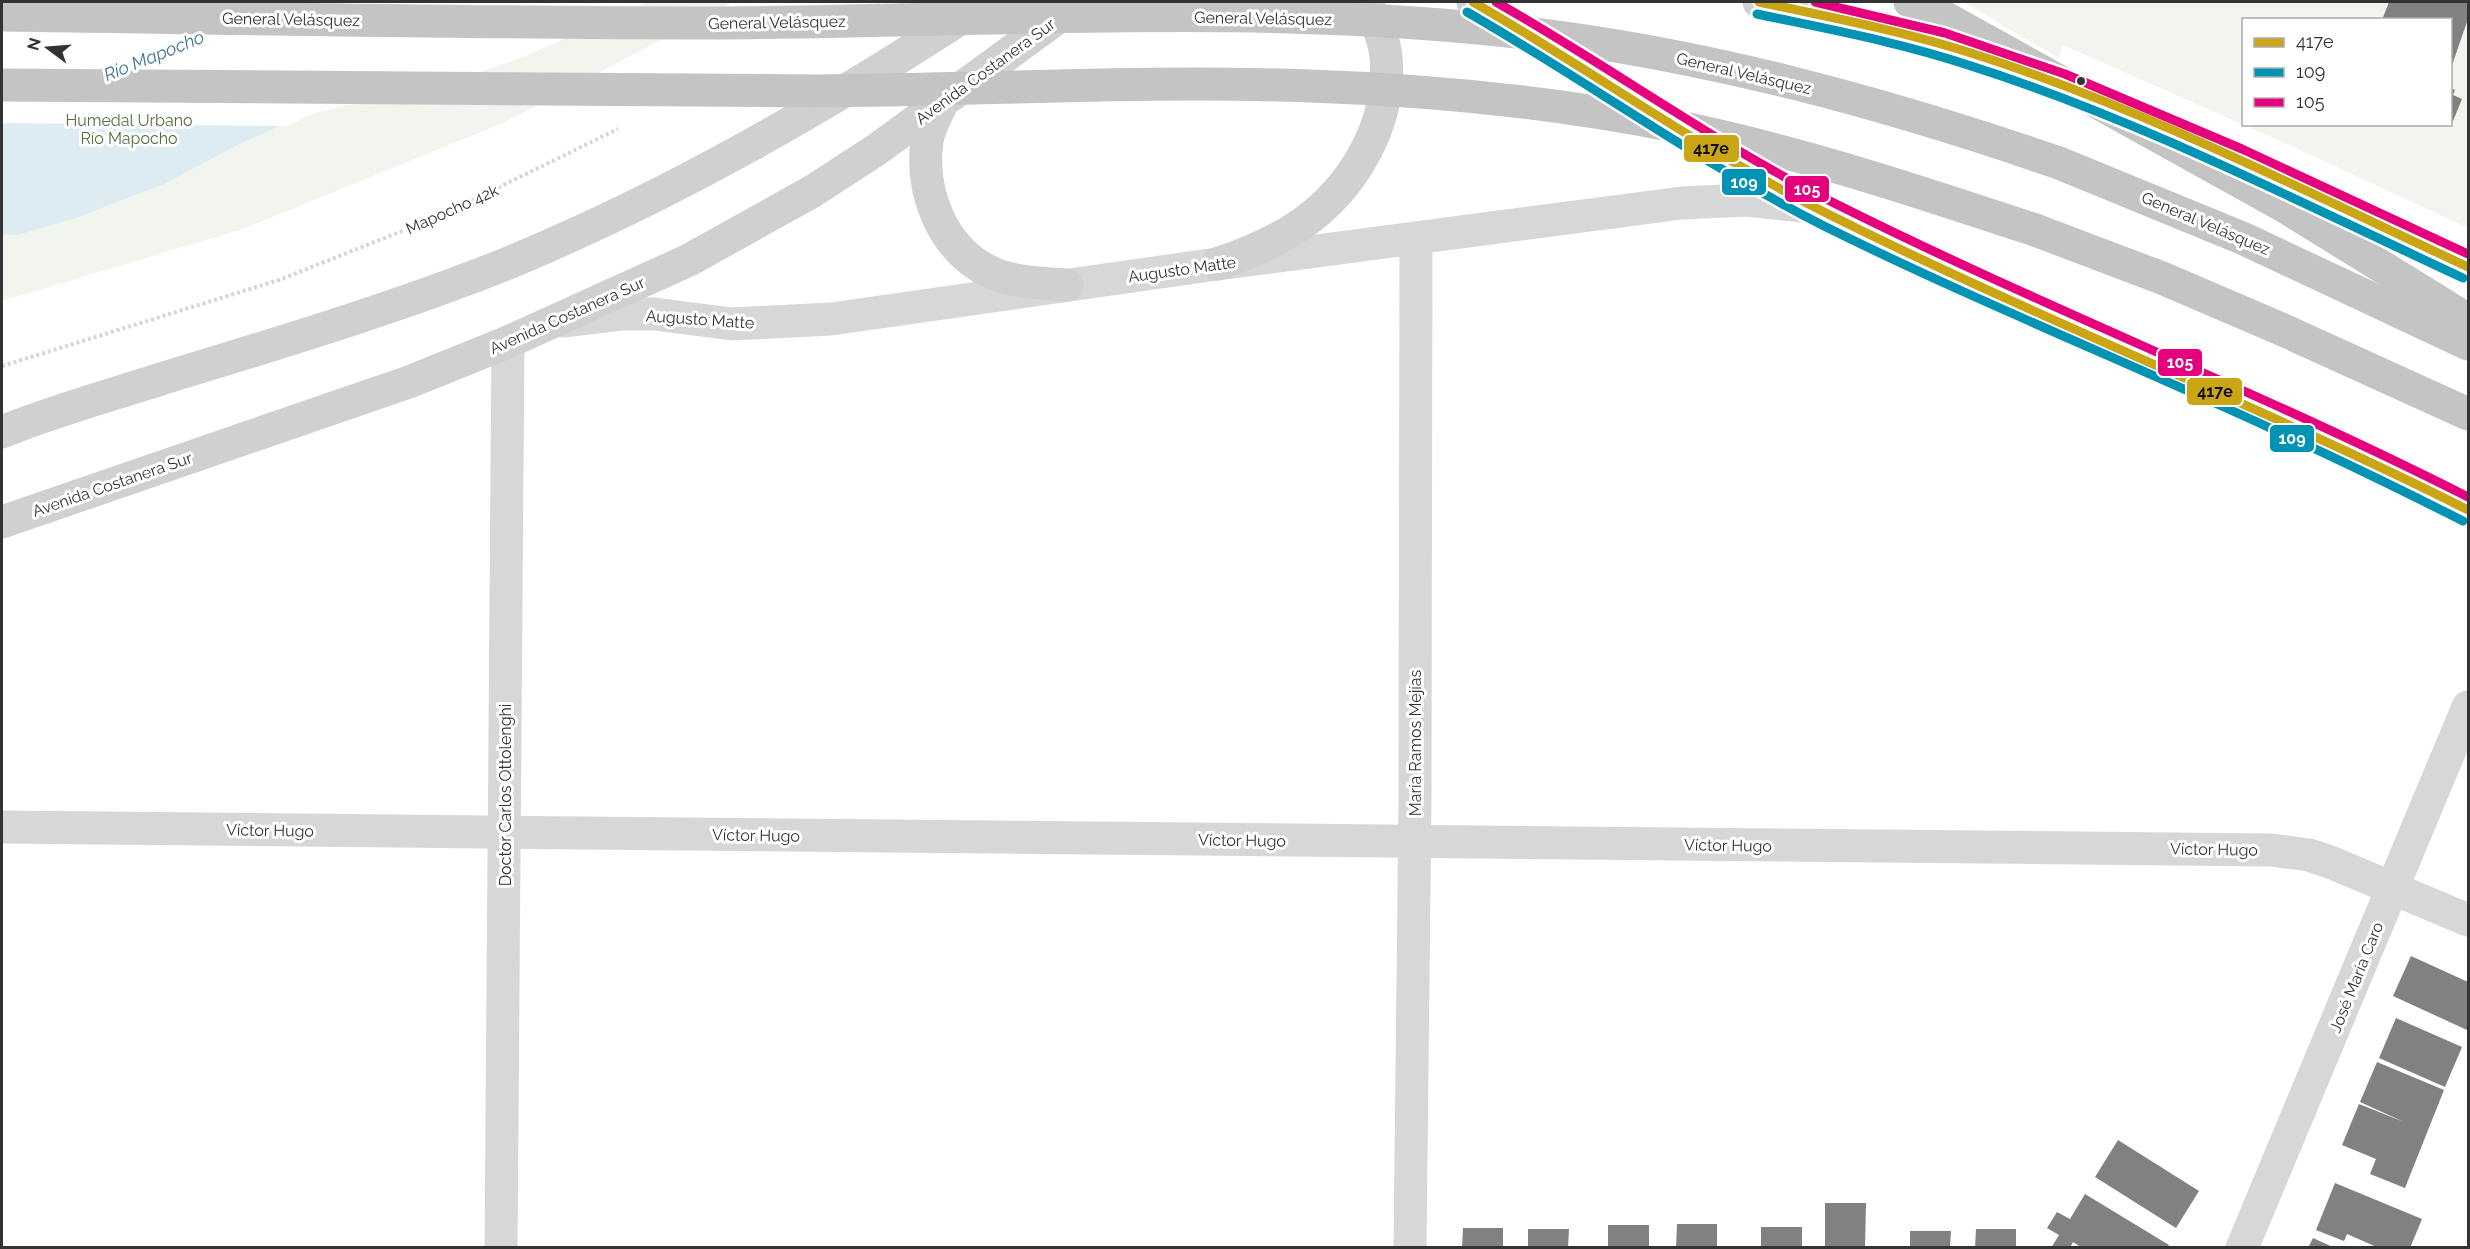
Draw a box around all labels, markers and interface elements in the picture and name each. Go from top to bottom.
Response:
street label: General Velásquez [1194,8,1332,29]
street label: General Velásquez [222,9,360,30]
street label: General Velásquez [708,12,846,33]
street label: Avenida Costanera Sur [912,14,1059,128]
north arrow [18,18,78,78]
legend [2242,18,2452,126]
water label: Río Mapocho [101,26,207,85]
text: 417e [2296,31,2334,52]
text: N [23,36,45,52]
street label: General Velásquez [1675,49,1813,98]
text: 109 [2296,61,2325,82]
unlabelled marker [2075,75,2087,87]
text: 105 [2296,91,2325,112]
park label: Humedal Urbano Río Mapocho [65,111,193,148]
line badge: 417e [1683,134,1740,163]
text: 417e [1693,139,1729,158]
line badge: 109 [1721,168,1767,196]
text: 109 [1730,173,1758,192]
line badge: 105 [1784,175,1830,203]
street label: Mapocho 42k [403,180,502,238]
text: 105 [1794,180,1820,199]
street label: General Velásquez [2139,188,2273,259]
street label: Augusto Matte [1127,253,1237,286]
street label: Avenida Costanera Sur [487,273,648,358]
street label: Augusto Matte [645,306,755,333]
line badge: 105 [2157,348,2203,377]
text: 105 [2167,353,2193,372]
line badge: 417e [2186,377,2243,406]
text: 417e [2197,382,2233,401]
line badge: 109 [2269,424,2315,453]
text: 109 [2278,429,2306,448]
street label: Avenida Costanera Sur [30,448,195,521]
street label: María Ramos Mejías [1406,669,1425,816]
street label: Doctor Carlos Ottolenghi [496,704,515,886]
street label: Víctor Hugo [226,820,314,841]
street label: Víctor Hugo [712,825,800,846]
street label: Víctor Hugo [1198,830,1286,851]
street label: Víctor Hugo [1684,835,1772,856]
street label: Víctor Hugo [2170,839,2258,860]
street label: José María Caro [2326,919,2387,1035]

